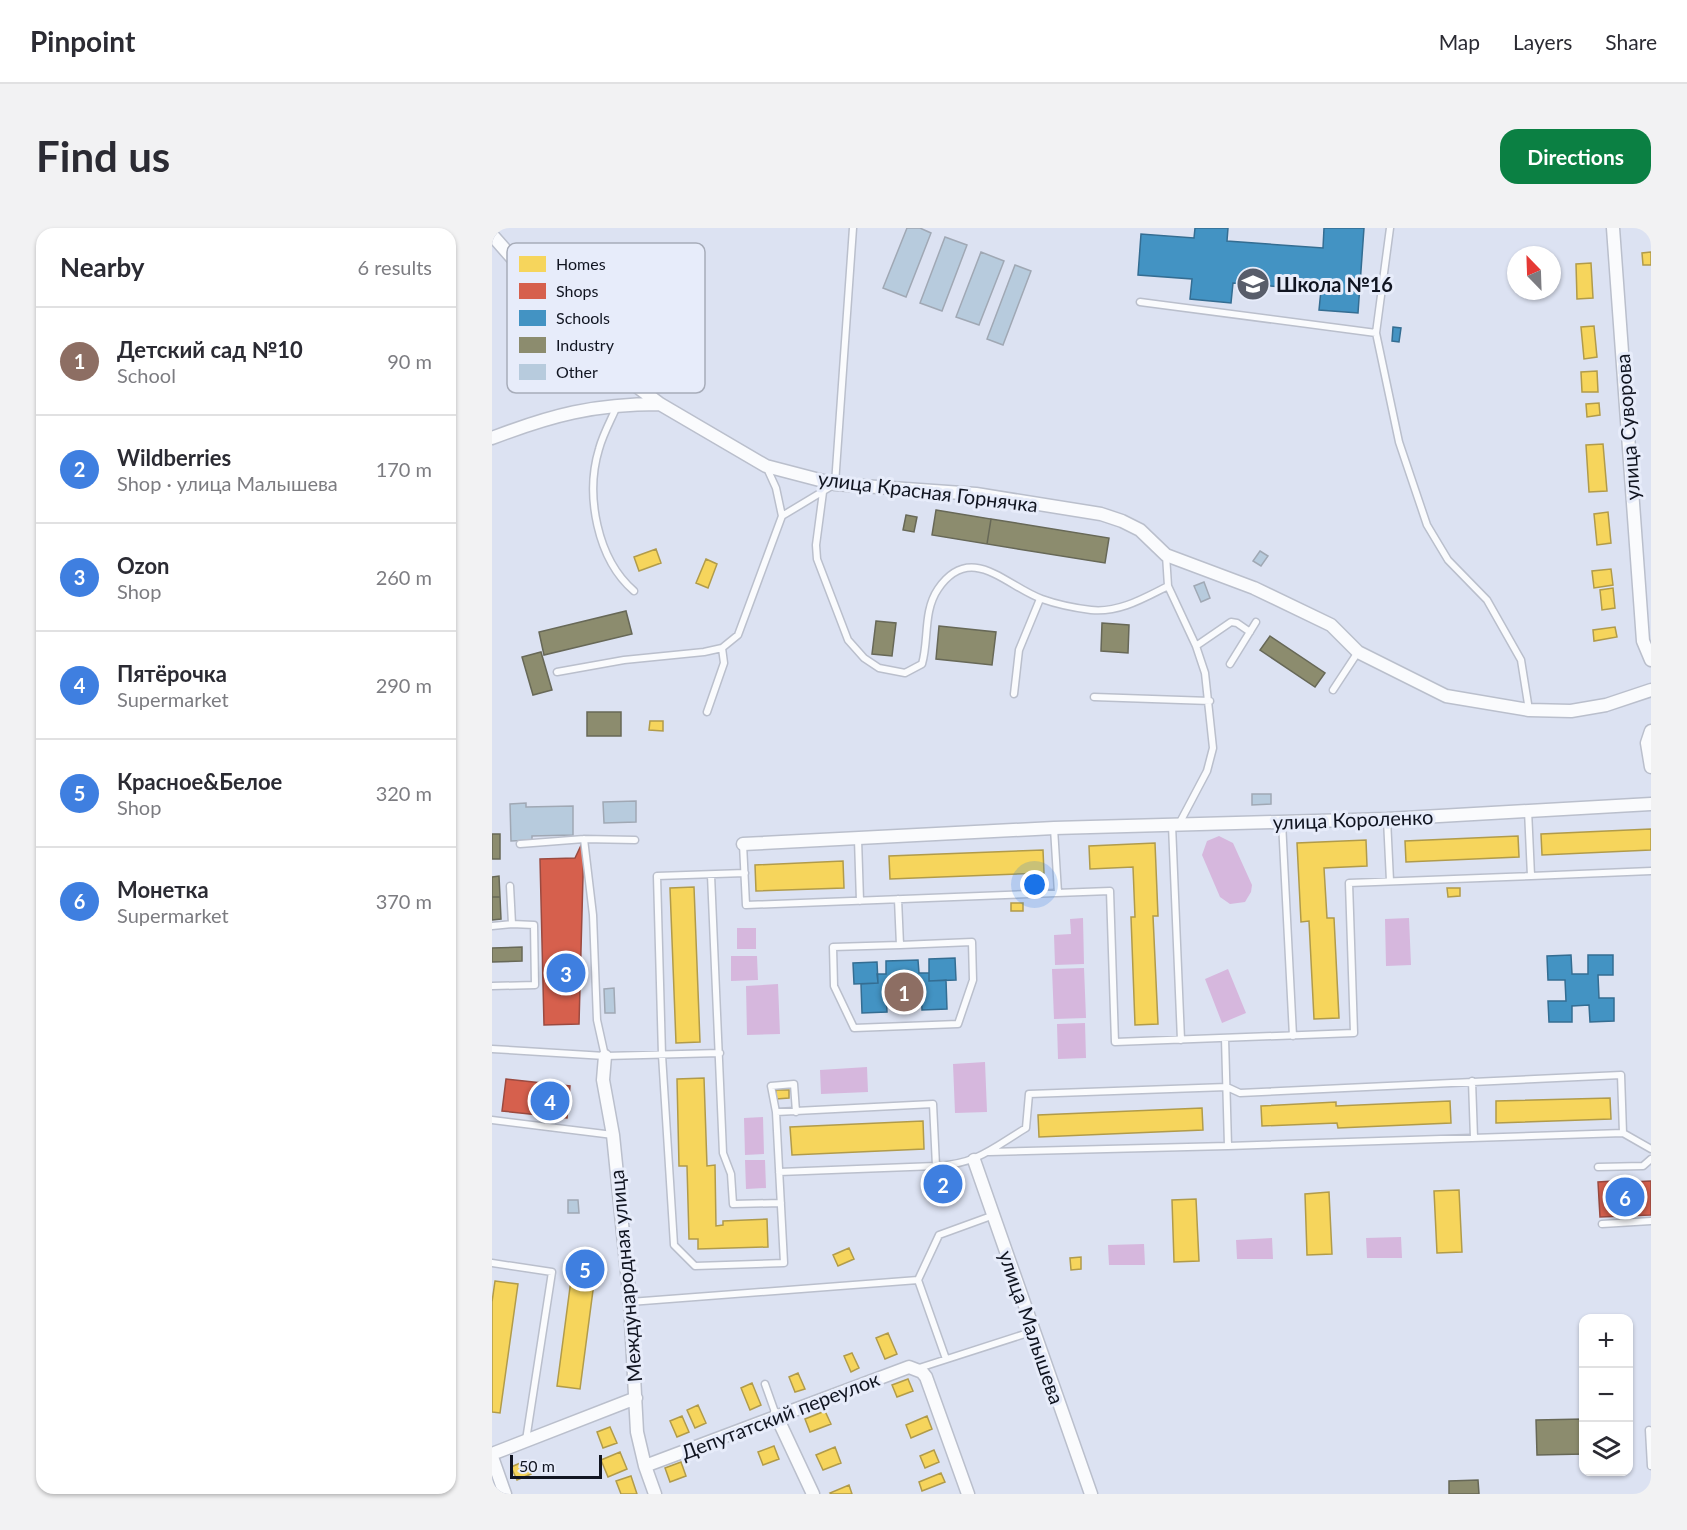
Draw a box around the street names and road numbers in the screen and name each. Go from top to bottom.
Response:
street label: улица Суворова [1610,353,1644,501]
street label: улица Красная Горнячка [817,466,1039,516]
street label: улица Короленко [1272,804,1434,834]
street label: Международная улица [604,1169,646,1383]
street label: улица Малышева [994,1247,1070,1407]
street label: Депутатский переулок [677,1366,883,1464]

